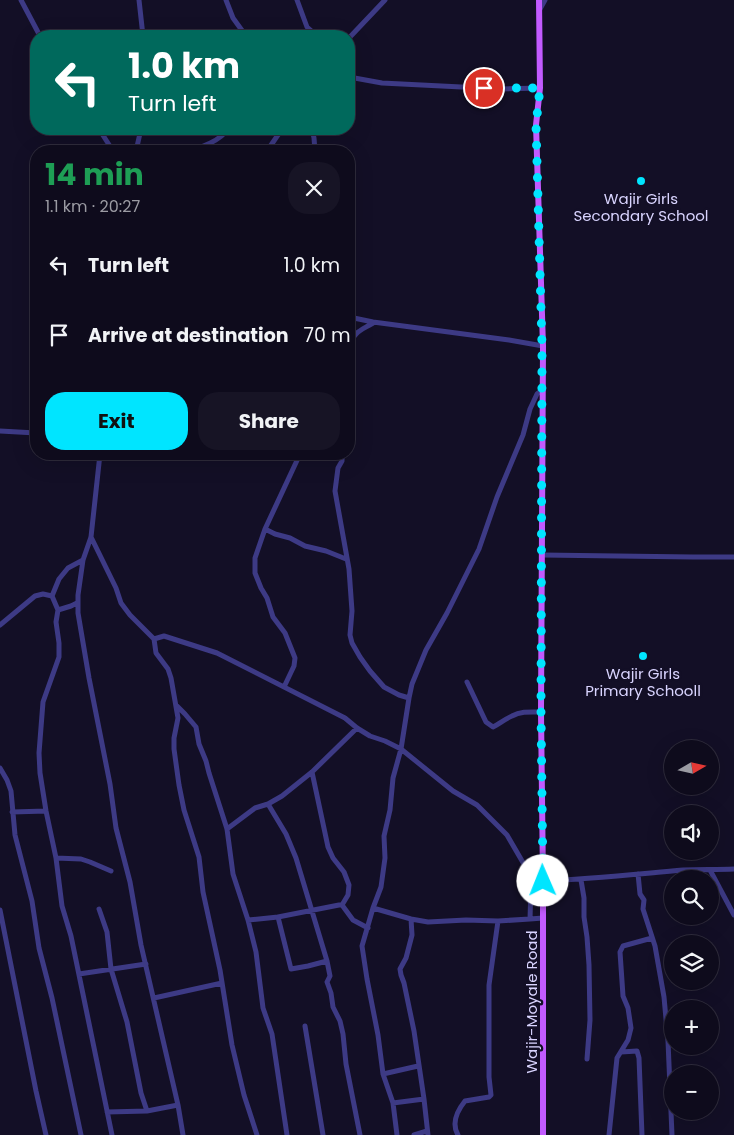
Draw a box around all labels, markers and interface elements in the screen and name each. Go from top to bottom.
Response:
text: 1.0 km [128,41,240,90]
icon: left [45,50,110,115]
pin [463,67,505,109]
icon: arrive [470,74,498,102]
text: Turn left [128,88,216,119]
text: 14 min [45,153,144,196]
button: close [288,162,340,214]
marker: Wajir Girls Secondary School [635,175,647,187]
place label: Wajir Girls Secondary School [573,188,709,226]
text: 1.1 km · 20:27 [45,195,140,218]
icon: left [45,251,73,279]
text: Turn left [88,252,169,279]
text: 1.0 km [284,252,340,279]
icon: arrive [45,321,73,349]
text: Arrive at destination [88,322,289,349]
text: 70 m [304,322,351,349]
button: Exit [45,392,188,450]
button: Share [198,392,340,450]
marker: Wajir Girls Primary Schooll [637,650,649,662]
place label: Wajir Girls Primary Schooll [585,663,701,701]
north arrow [664,740,719,795]
map controls [664,740,719,1120]
button: sound [664,805,719,860]
position arrow [516,854,568,906]
button: search [664,870,719,925]
street label: Wajir-Moyale Road [521,930,542,1074]
button: layers [664,935,719,990]
button: + [664,1000,719,1055]
button: − [664,1065,719,1120]

